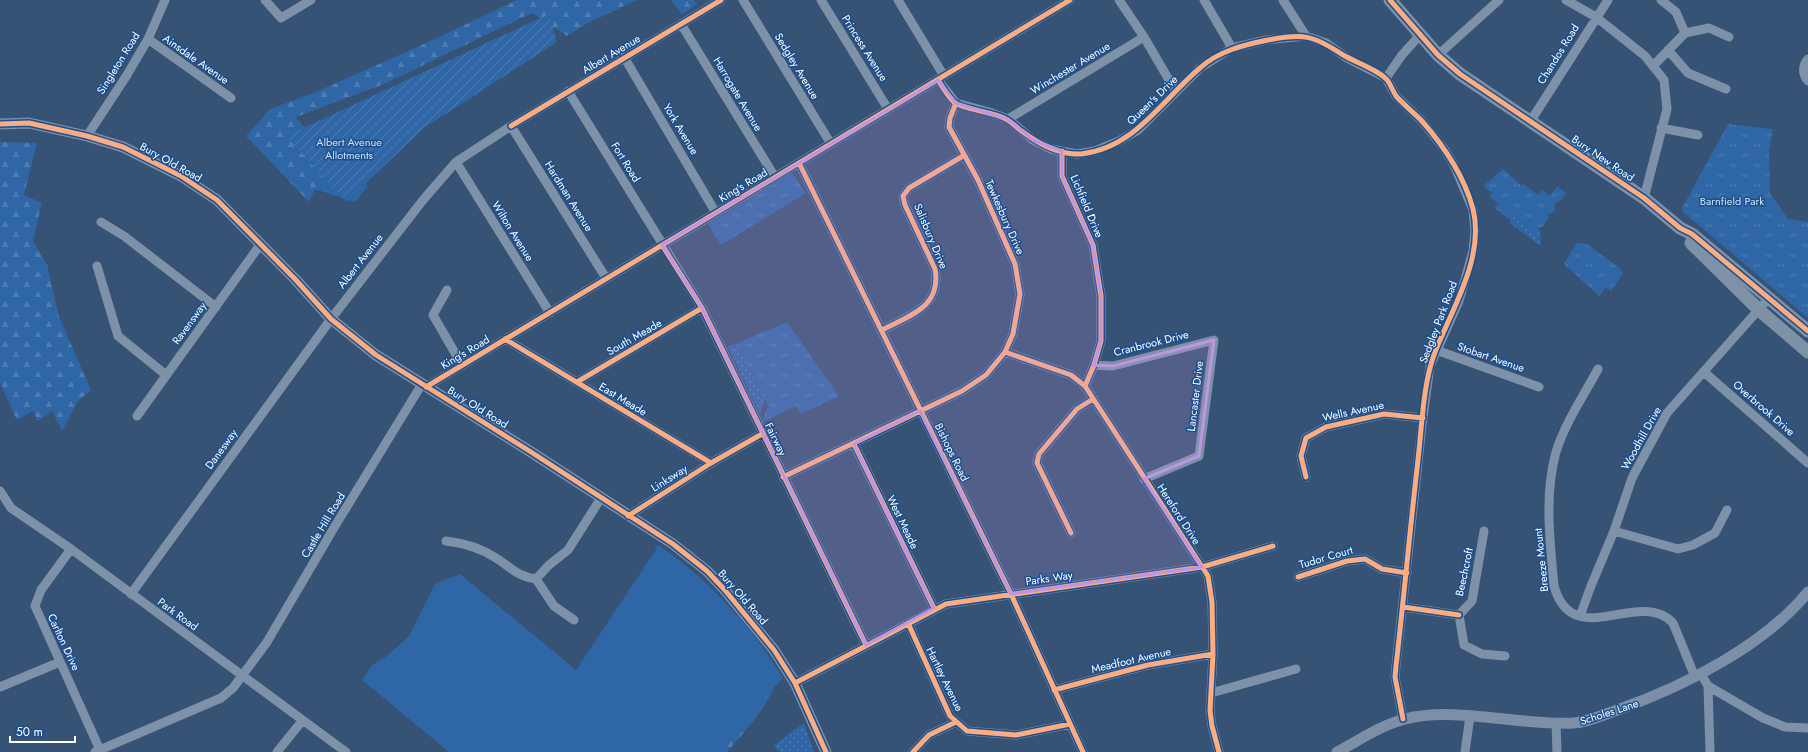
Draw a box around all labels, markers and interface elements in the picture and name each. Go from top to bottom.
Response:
street label: Princess Avenue [838,12,892,85]
street label: Chandos Road [1533,21,1583,87]
street label: Singleton Road [93,29,143,97]
street label: Ainsdale Avenue [160,30,233,88]
street label: Albert Avenue [579,30,644,78]
street label: Sedgley Avenue [771,30,823,102]
street label: Winchester Avenue [1027,38,1113,98]
street label: Harrogate Avenue [710,54,767,134]
street label: Queen's Drive [1123,71,1181,128]
street label: York Avenue [659,100,703,158]
street label: Bury New Road [1568,131,1638,185]
park label: Albert Avenue Allotments [316,134,382,163]
street label: Bury Old Road [137,138,205,186]
street label: Fort Road [607,139,645,185]
street label: Hardman Avenue [541,158,597,235]
street label: King's Road [716,164,770,206]
street label: Lichfield Drive [1067,172,1108,240]
street label: Tewkesbury Drive [981,177,1029,257]
park label: Barnfield Park [1700,193,1764,209]
street label: Wilton Avenue [488,198,538,264]
street label: Salisbury Drive [910,201,952,272]
street label: Albert Avenue [333,230,387,292]
street label: Sedgley Park Road [1415,279,1461,365]
street label: Ravensway [168,298,210,348]
street label: South Meade [603,315,665,359]
street label: Cranbrook Drive [1112,326,1191,360]
street label: King's Road [438,331,492,373]
street label: Stobart Avenue [1455,338,1527,376]
street label: Lancaster Drive [1183,360,1207,432]
street label: Overbrook Drive [1730,377,1799,440]
street label: East Meade [596,378,650,420]
street label: Bury Old Road [445,382,511,432]
street label: Wells Avenue [1321,397,1386,425]
street label: Woodhill Drive [1617,403,1665,472]
street label: Fairway [761,420,791,458]
street label: Bishops Road [931,420,973,484]
street label: Danesway [201,426,241,472]
street label: Linksway [648,460,690,495]
street label: Hereford Drive [1153,480,1205,548]
street label: Castle Hill Road [297,489,349,561]
street label: West Meade [883,492,923,552]
street label: Breeze Mount [1530,527,1552,593]
street label: Tudor Court [1297,542,1355,572]
street label: Beechcroft [1451,546,1477,598]
street label: Bury Old Road [714,566,772,628]
street label: Parks Way [1025,567,1074,589]
street label: Park Road [154,594,202,634]
street label: Carlton Drive [44,611,84,673]
street label: Meadfoot Avenue [1089,643,1173,677]
street label: Hartley Avenue [922,644,968,714]
street label: Scholes Lane [1578,695,1641,729]
scale bar [10,718,75,744]
text: 50 m [16,723,43,741]

